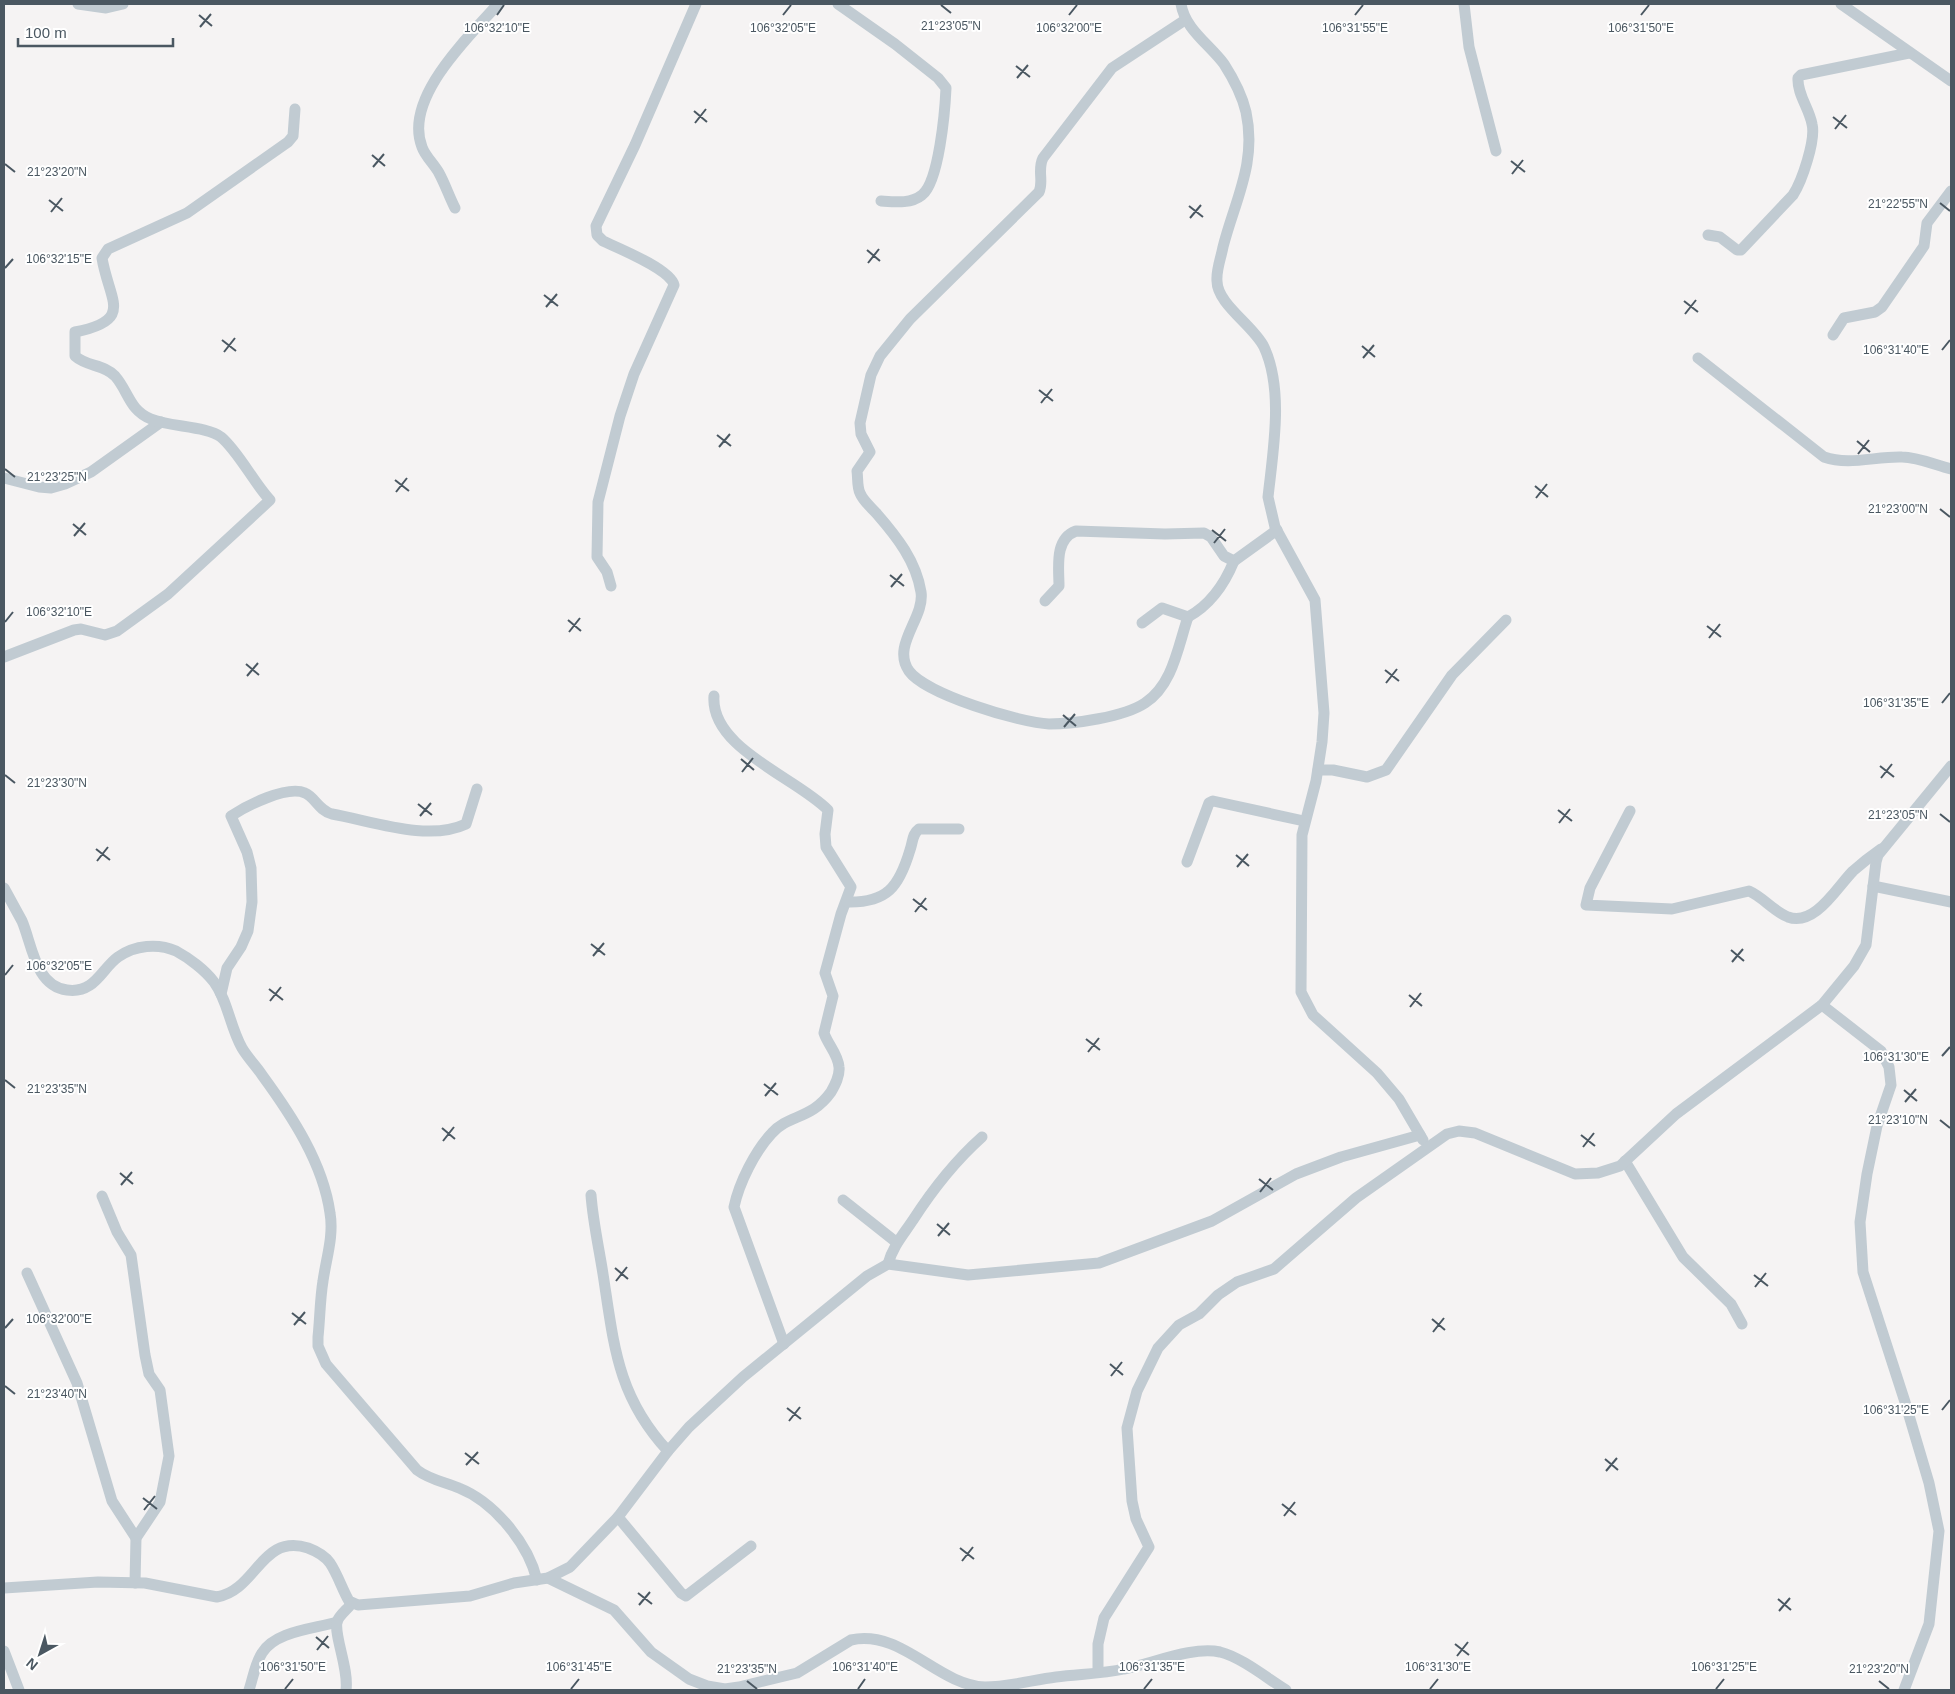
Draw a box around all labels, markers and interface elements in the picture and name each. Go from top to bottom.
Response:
scale bar [18,15,172,47]
text: 21°23'05"N [921,19,981,33]
text: 106°32'10"E [464,21,530,35]
text: 106°32'05"E [750,21,816,35]
text: 106°32'00"E [1036,21,1102,35]
text: 106°31'55"E [1322,21,1388,35]
text: 106°31'50"E [1608,21,1674,35]
text: 100 m [25,24,67,41]
text: 21°23'20"N [27,165,87,179]
text: 21°22'55"N [1868,197,1928,211]
text: 106°32'15"E [26,252,92,266]
text: 106°31'40"E [1863,343,1929,357]
text: 21°23'25"N [27,470,87,484]
text: 21°23'00"N [1868,502,1928,516]
text: 106°32'10"E [26,605,92,619]
text: 106°31'35"E [1863,696,1929,710]
text: 21°23'30"N [27,776,87,790]
text: 21°23'05"N [1868,808,1928,822]
text: 106°32'05"E [26,959,92,973]
text: 106°31'30"E [1863,1050,1929,1064]
text: 21°23'35"N [27,1082,87,1096]
text: 21°23'10"N [1868,1113,1928,1127]
text: 106°32'00"E [26,1312,92,1326]
text: 21°23'40"N [27,1387,87,1401]
text: 106°31'25"E [1863,1403,1929,1417]
north arrow [15,1629,65,1679]
text: N [23,1655,41,1674]
text: 106°31'50"E [260,1660,326,1674]
text: 106°31'45"E [546,1660,612,1674]
text: 106°31'40"E [832,1660,898,1674]
text: 106°31'35"E [1119,1660,1185,1674]
text: 106°31'30"E [1405,1660,1471,1674]
text: 106°31'25"E [1691,1660,1757,1674]
text: 21°23'35"N [717,1662,777,1676]
text: 21°23'20"N [1849,1662,1909,1676]

